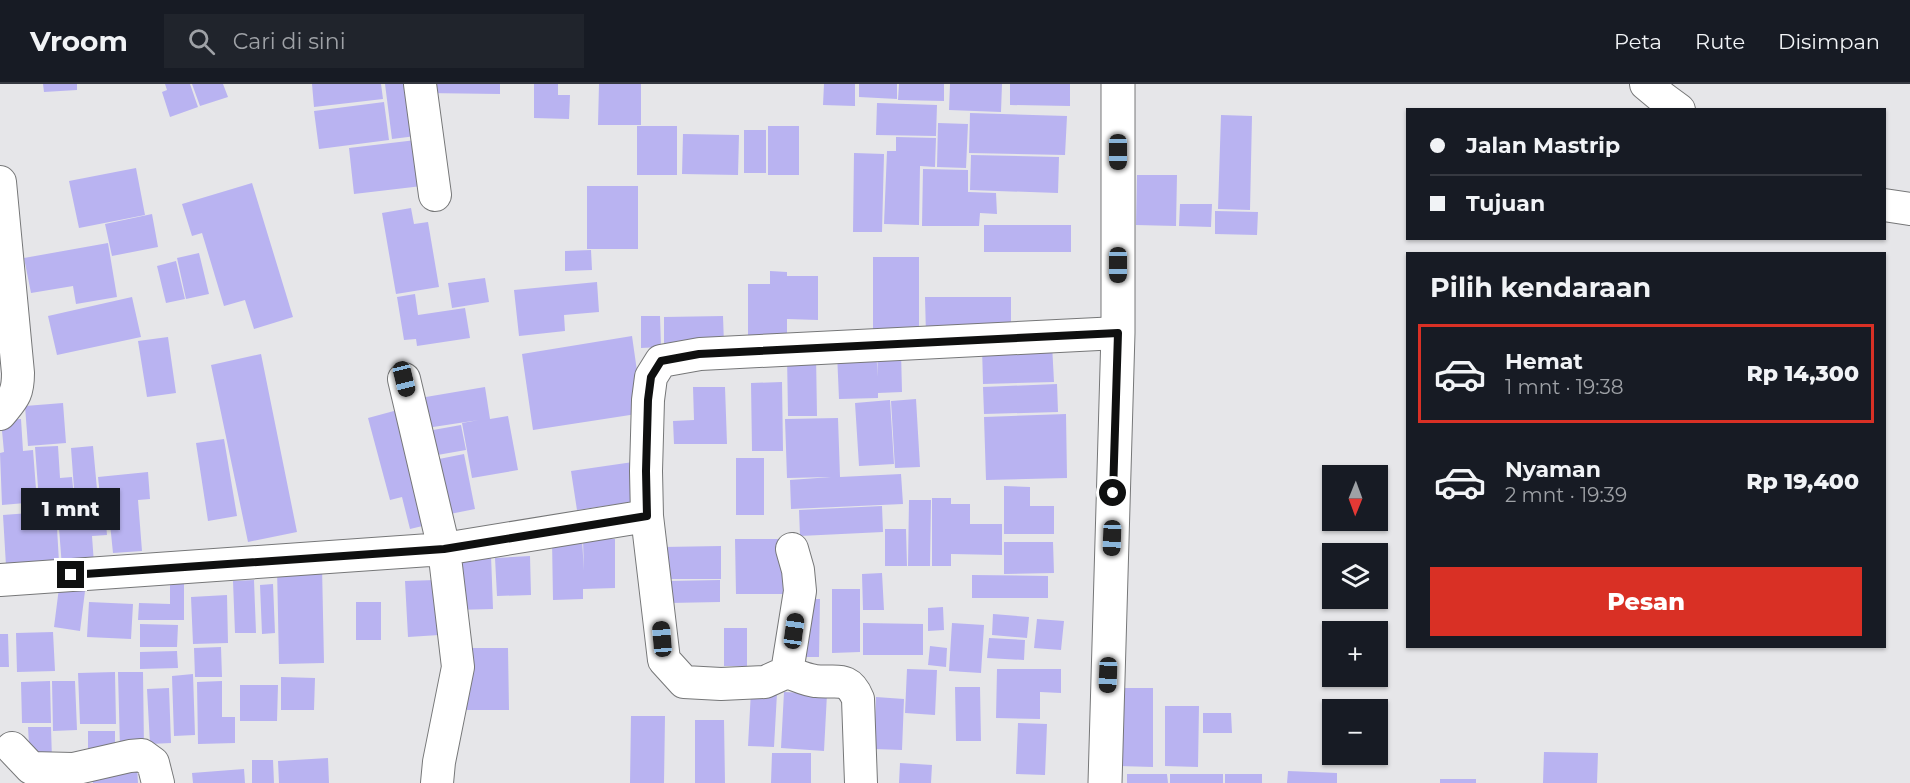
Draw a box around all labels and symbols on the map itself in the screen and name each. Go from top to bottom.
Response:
car [1109,134,1127,170]
car [1109,247,1127,283]
car [391,359,417,399]
north arrow [1322,465,1388,531]
route start [1099,479,1126,506]
callout: 1 mnt [22,488,121,530]
car [1102,520,1122,556]
route end [57,561,84,588]
car [783,612,805,650]
car [651,620,673,658]
car [1098,657,1118,693]

